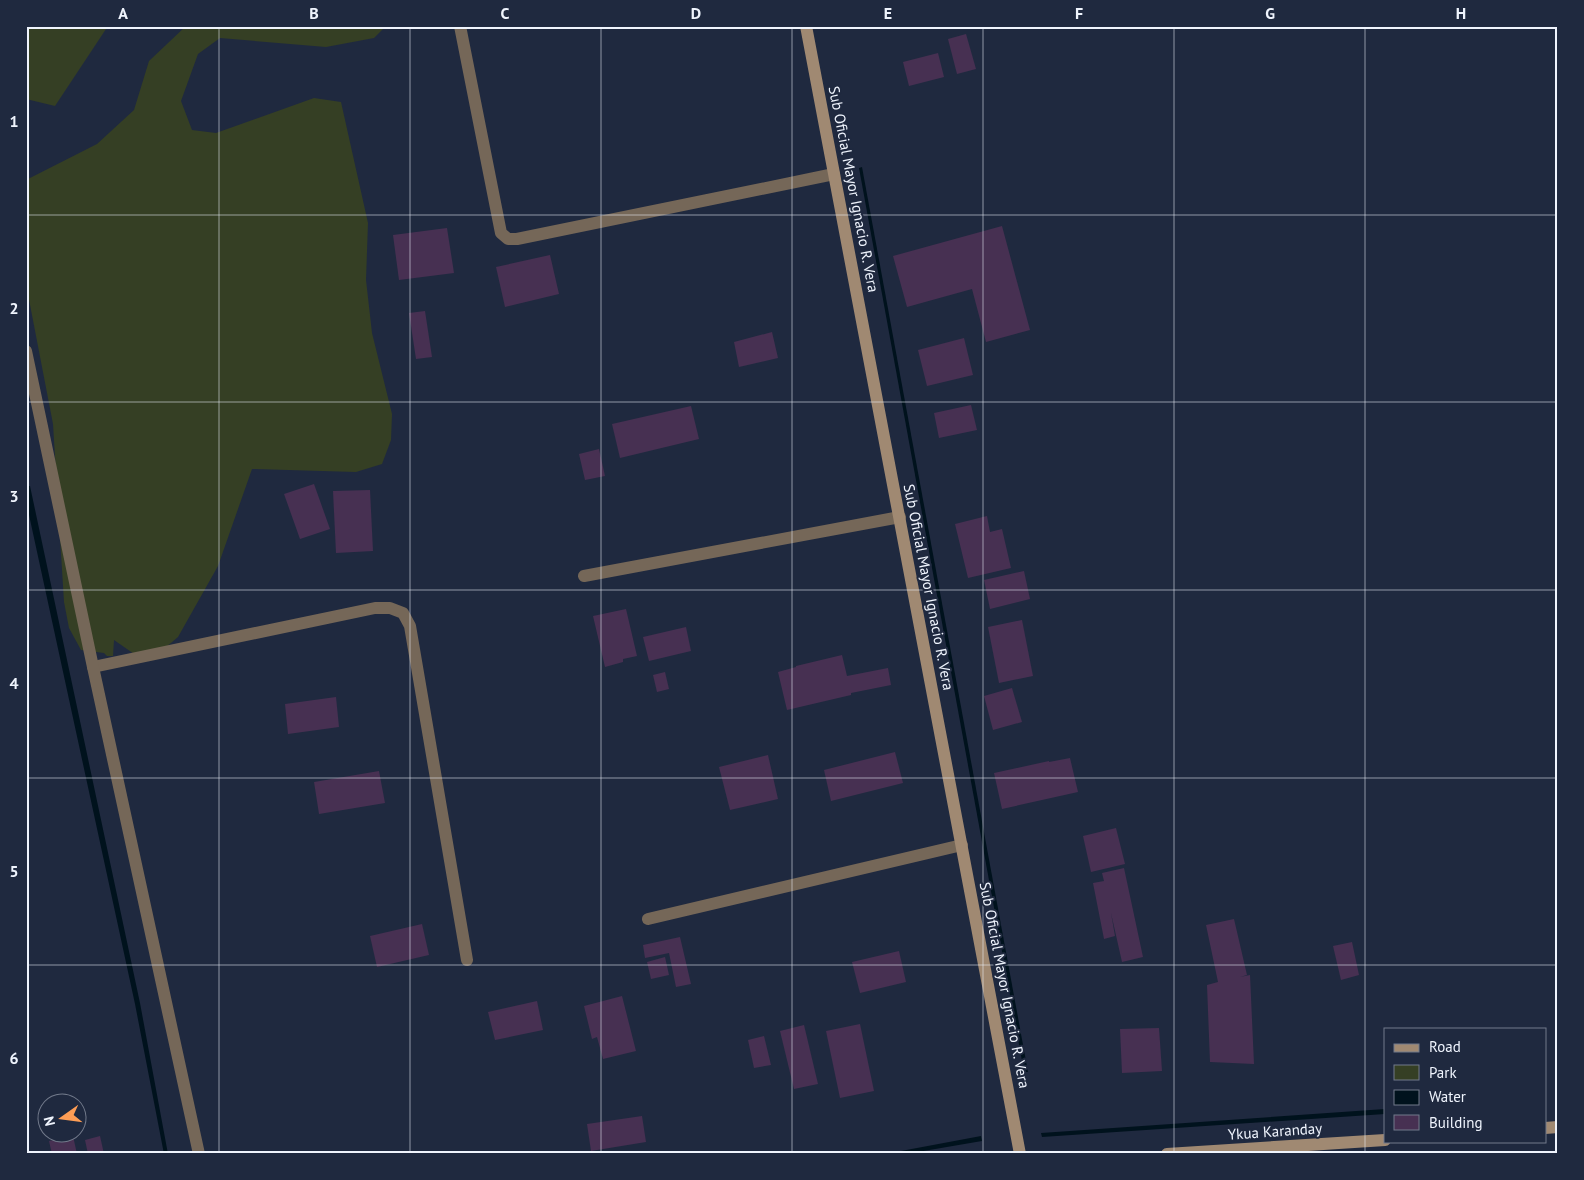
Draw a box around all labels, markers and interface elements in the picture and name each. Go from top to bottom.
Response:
text: A [118,3,128,23]
text: B [309,3,319,23]
text: C [501,3,510,23]
text: D [691,3,701,23]
text: E [884,3,892,23]
text: F [1075,3,1083,23]
text: G [1265,3,1275,23]
text: H [1456,3,1466,23]
street label: Sub Oficial Mayor Ignacio R. Vera [825,84,883,294]
text: 1 [9,111,19,131]
text: 2 [9,298,19,318]
street label: Sub Oficial Mayor Ignacio R. Vera [900,482,958,692]
text: 3 [9,486,19,506]
text: 4 [9,673,19,693]
text: 5 [9,861,19,881]
street label: Sub Oficial Mayor Ignacio R. Vera [976,880,1034,1090]
legend [1384,1028,1546,1142]
text: Road [1429,1037,1461,1056]
text: 6 [9,1048,19,1068]
text: Park [1429,1063,1457,1082]
text: Water [1429,1087,1466,1106]
north arrow [38,1092,88,1142]
text: Building [1429,1113,1483,1132]
text: N [40,1115,59,1128]
street label: Ykua Karanday [1227,1118,1323,1144]

